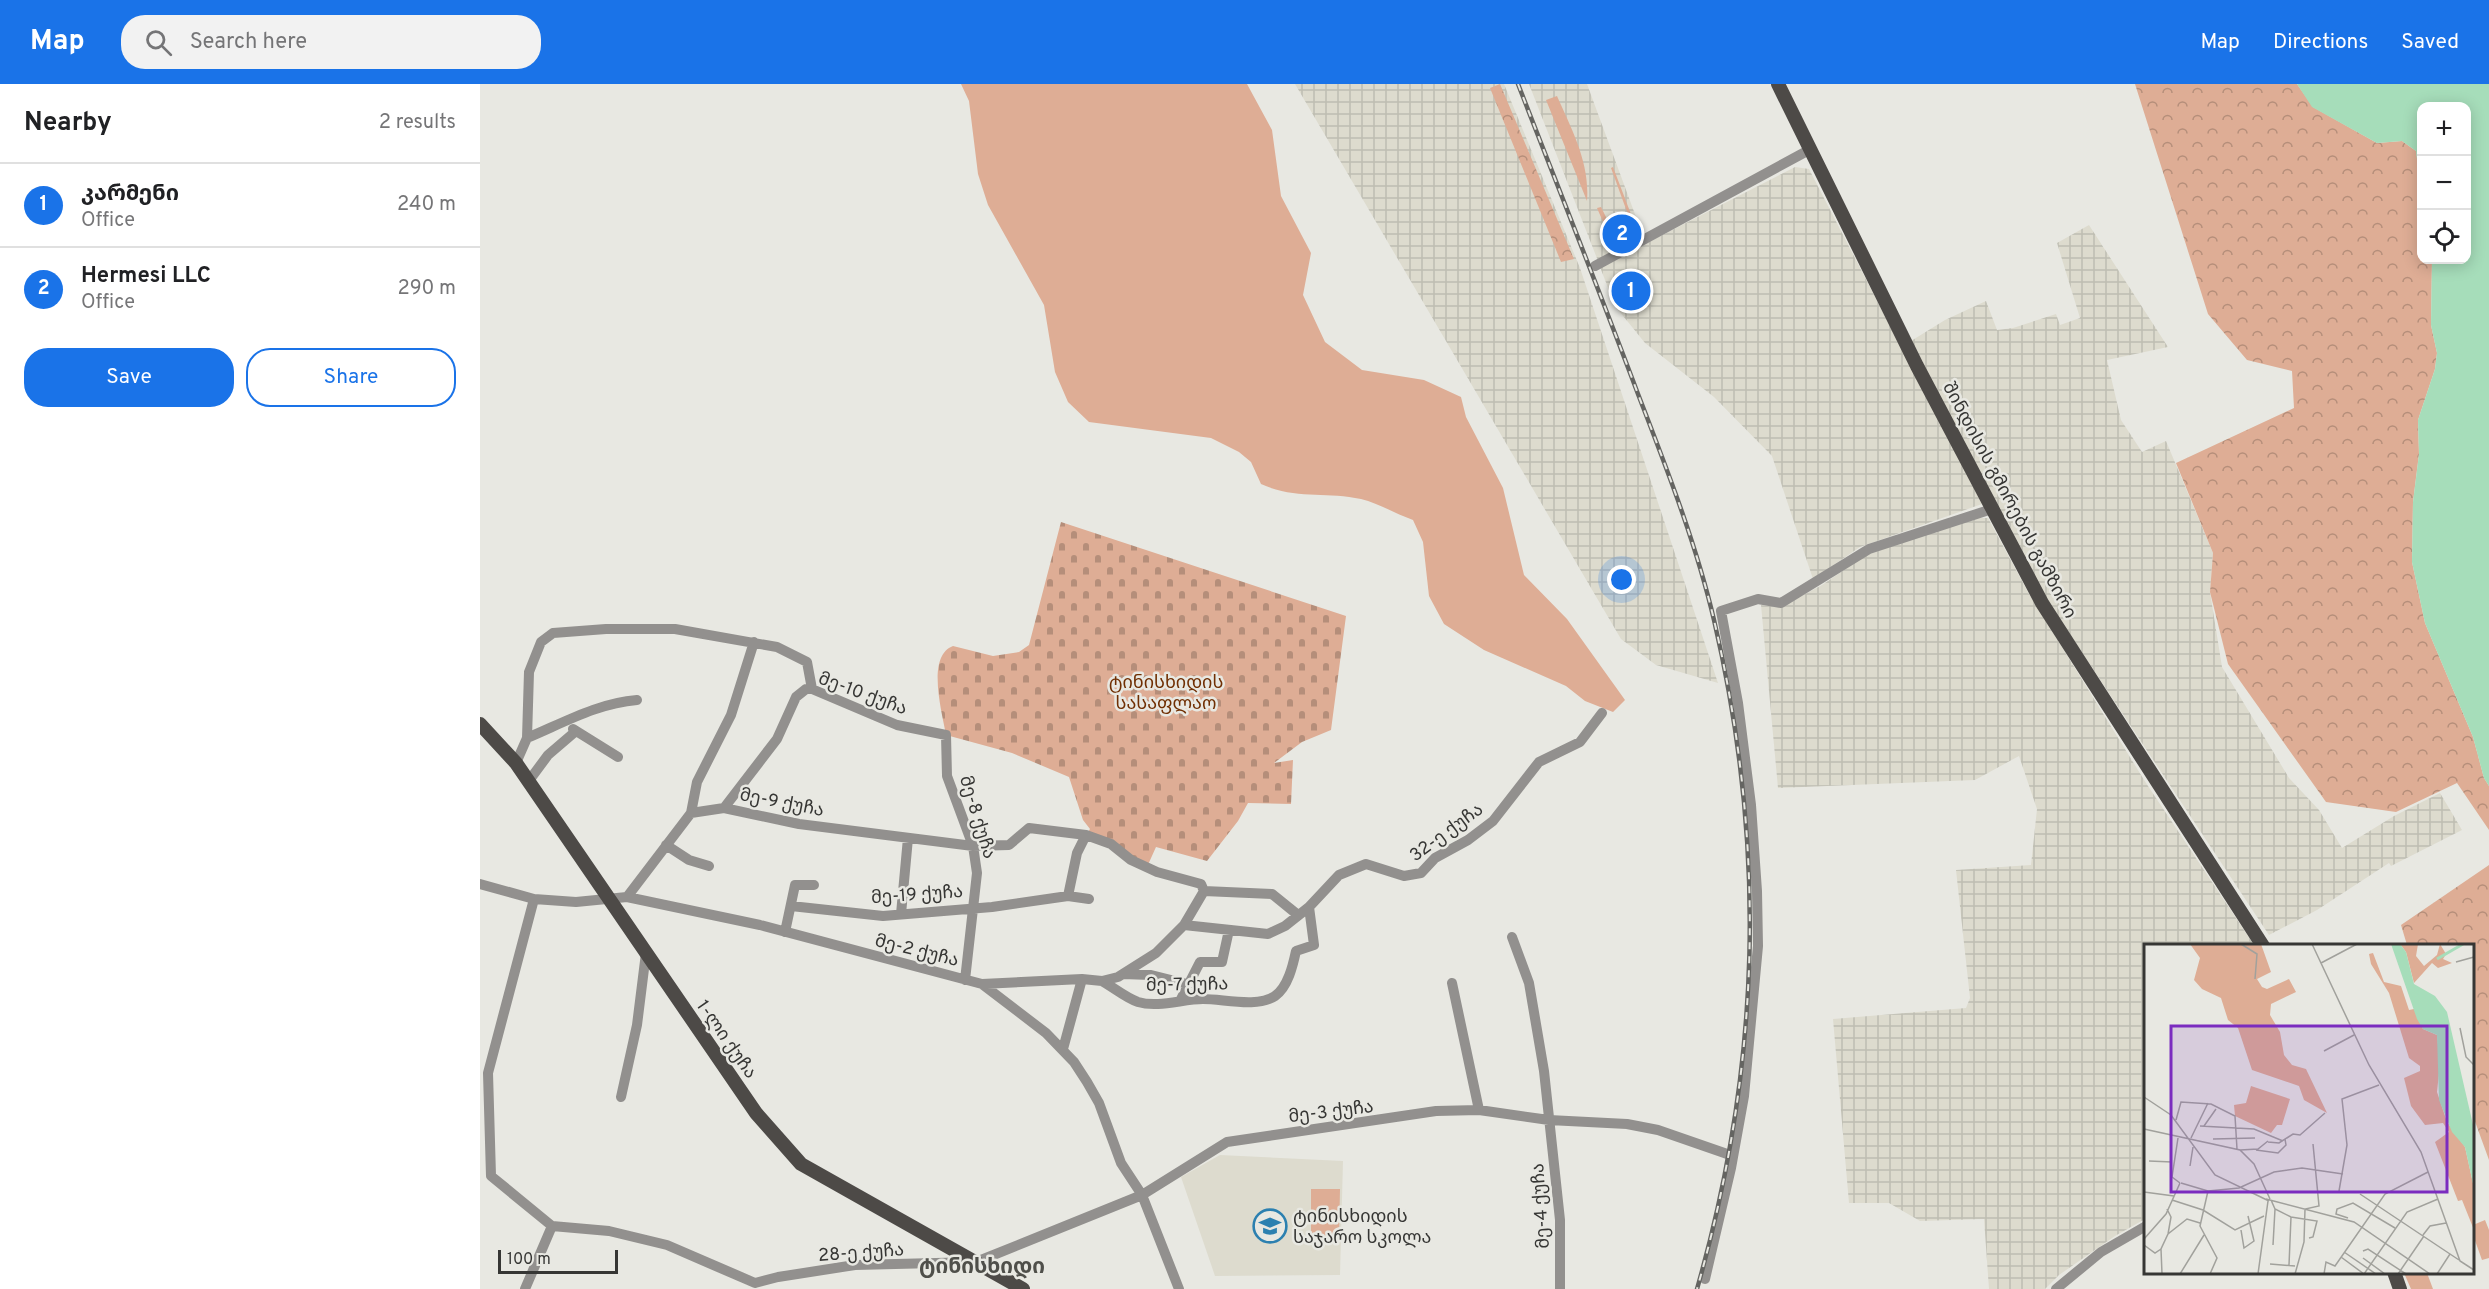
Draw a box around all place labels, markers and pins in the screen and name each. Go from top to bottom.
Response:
pin: 2 [1602,212,1642,256]
pin: 1 [1612,268,1650,314]
place label: ტინისხიდის საჯარო სკოლა [1293,1206,1432,1250]
school or university icon: ტინისხიდის საჯარო სკოლა [1252,1208,1288,1244]

